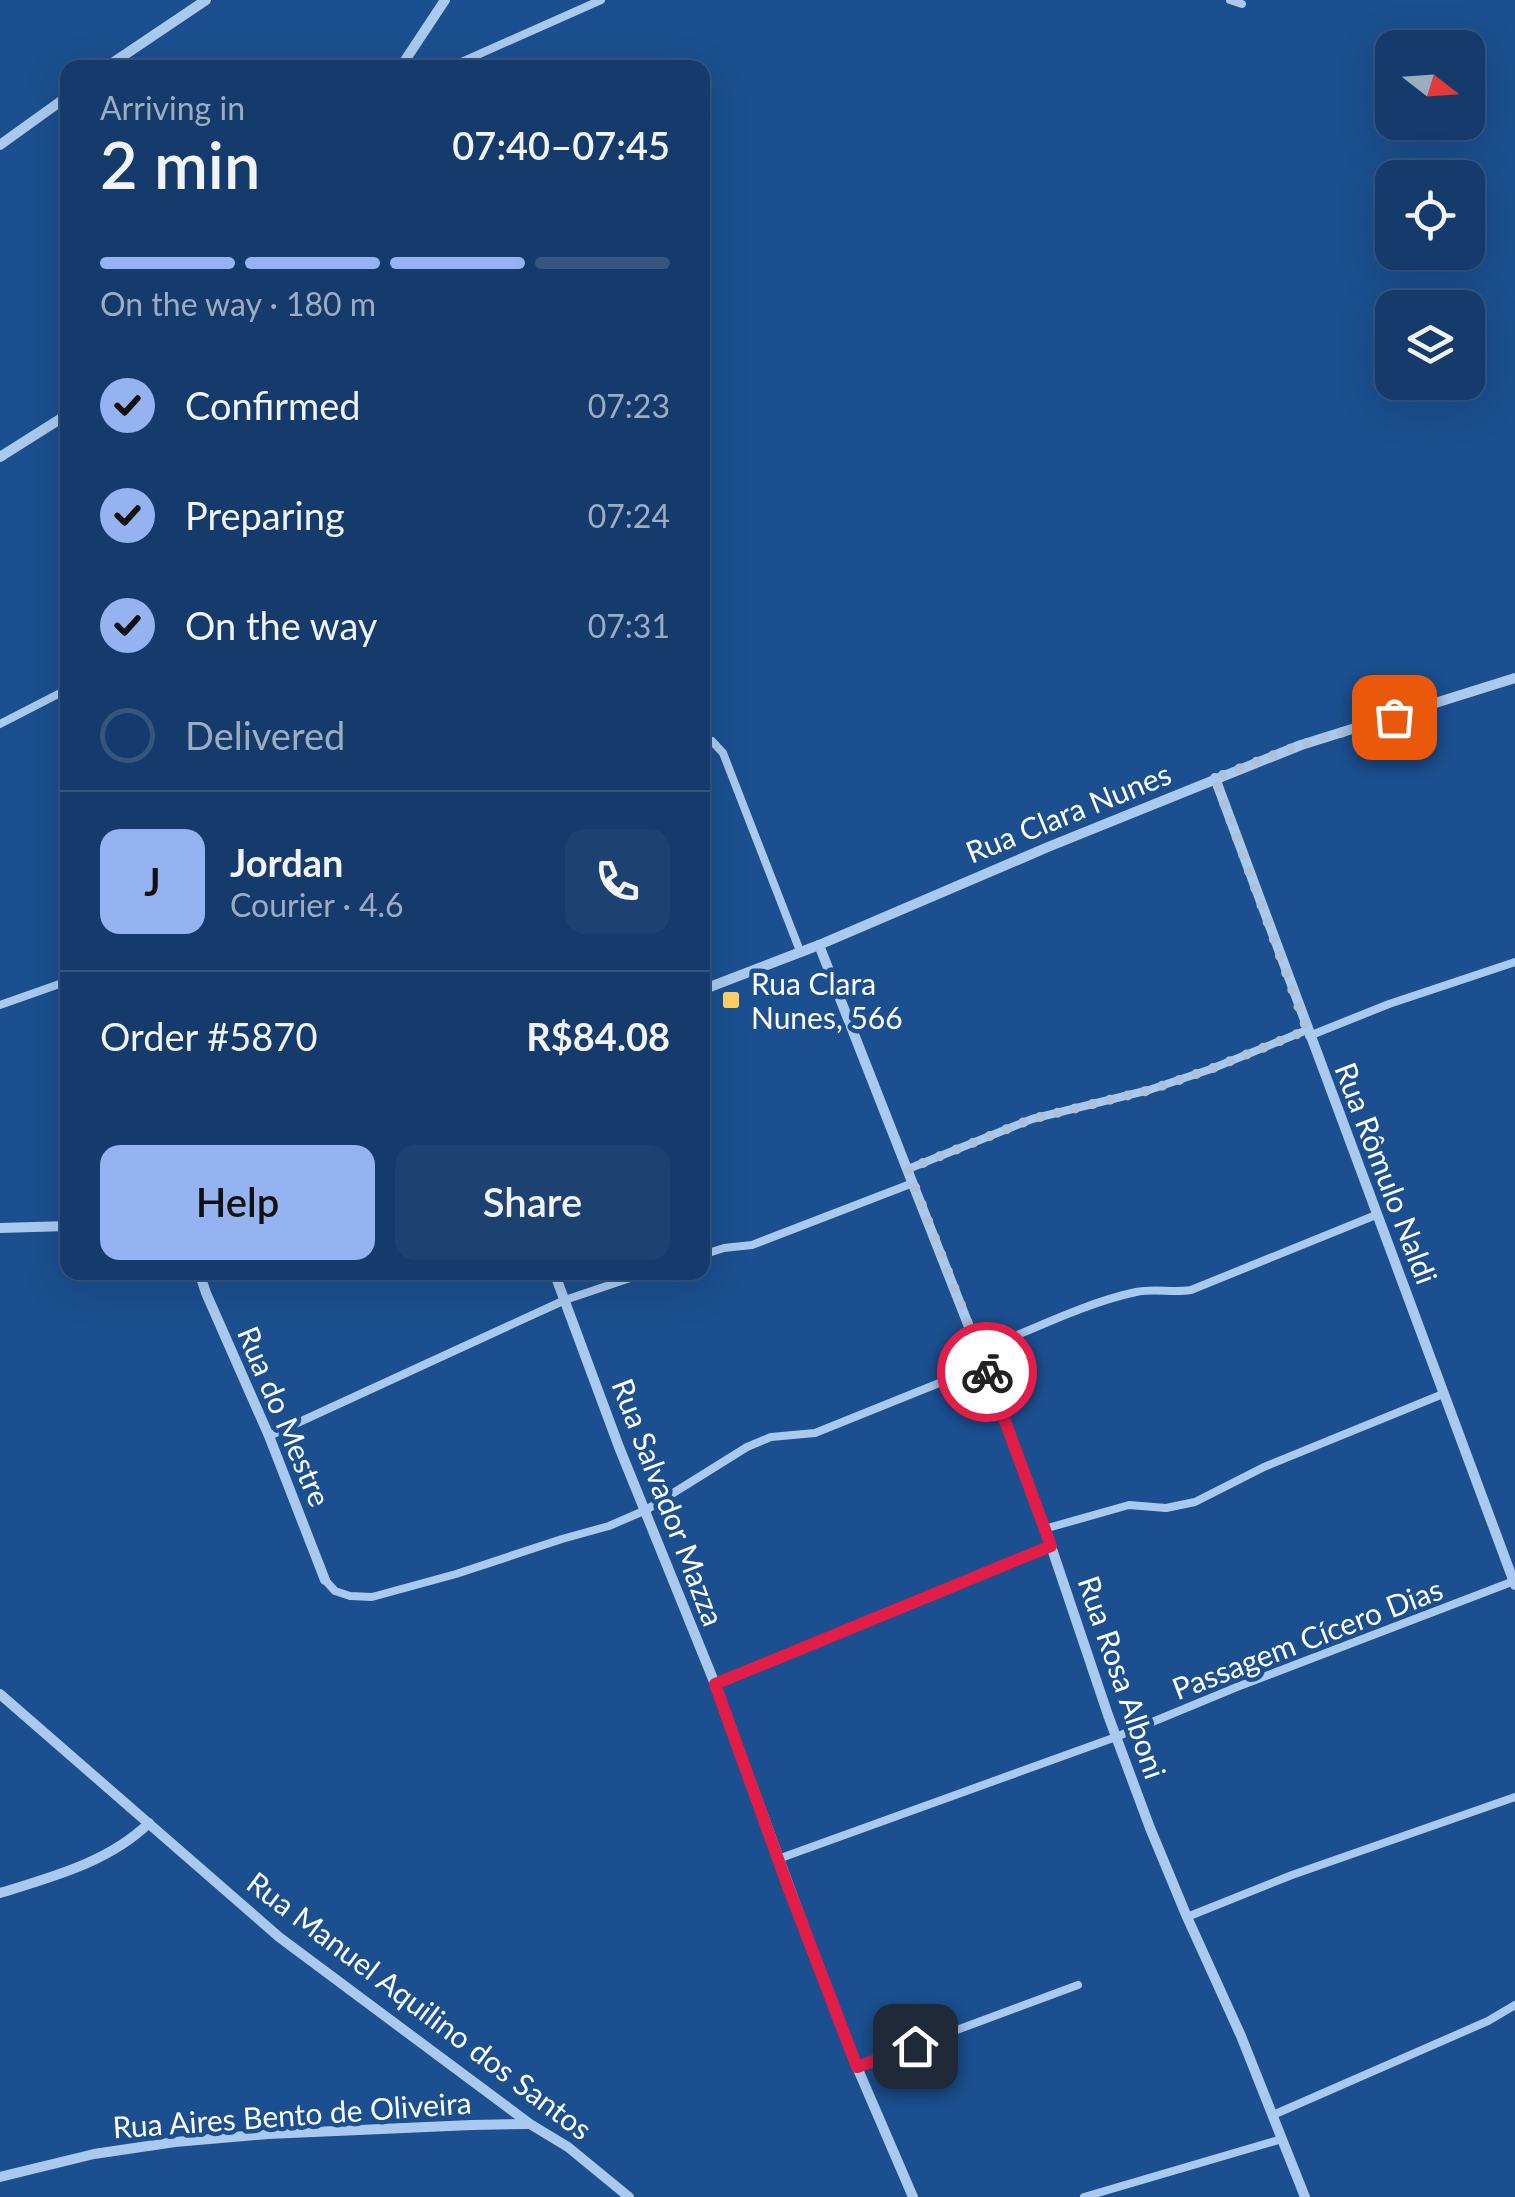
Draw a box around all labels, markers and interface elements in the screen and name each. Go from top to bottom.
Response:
north arrow [1375,30,1485,140]
map controls [1375,30,1485,400]
text: Arriving in [100,88,245,127]
text: 07:40–07:45 [452,122,670,168]
text: 2 min [100,125,260,203]
button: locate [1375,160,1485,270]
text: On the way · 180 m [100,284,376,323]
button: layers [1375,290,1485,400]
icon: check [100,378,155,433]
text: Confirmed [185,382,361,428]
text: 07:23 [588,386,670,425]
icon: check [100,488,155,543]
text: Preparing [185,492,345,538]
text: 07:24 [588,496,670,535]
icon: check [100,598,155,653]
text: On the way [185,602,377,648]
text: 07:31 [588,606,670,645]
pin [1352,675,1437,760]
icon: bag [1367,690,1422,745]
text: Delivered [185,712,345,758]
street label: Rua Clara Nunes [960,755,1176,869]
button: phone [565,829,670,934]
text: Jordan [230,839,343,885]
text: J [144,858,161,904]
text: Courier · 4.6 [230,885,404,924]
place label: Rua Clara Nunes, 566 [751,965,903,1035]
marker: Rua Clara Nunes, 566 [720,989,742,1011]
text: Order #5870 [100,1013,317,1059]
text: R$84.08 [526,1013,670,1059]
street label: Rua Rômulo Naldi [1328,1057,1446,1289]
button: Help [100,1145,375,1260]
button: Share [395,1145,670,1260]
street label: Rua do Mestre [231,1321,339,1511]
courier [937,1322,1037,1422]
icon: bike [960,1345,1015,1400]
street label: Rua Salvador Mazza [605,1373,733,1631]
street label: Passagem Cícero Dias [1167,1570,1447,1706]
street label: Rua Rosa Alboni [1071,1571,1175,1783]
street label: Rua Manuel Aquilino dos Santos [241,1864,599,2146]
pin [873,2004,958,2089]
icon: home [888,2019,943,2074]
street label: Rua Aires Bento de Oliveira [111,2083,473,2145]

